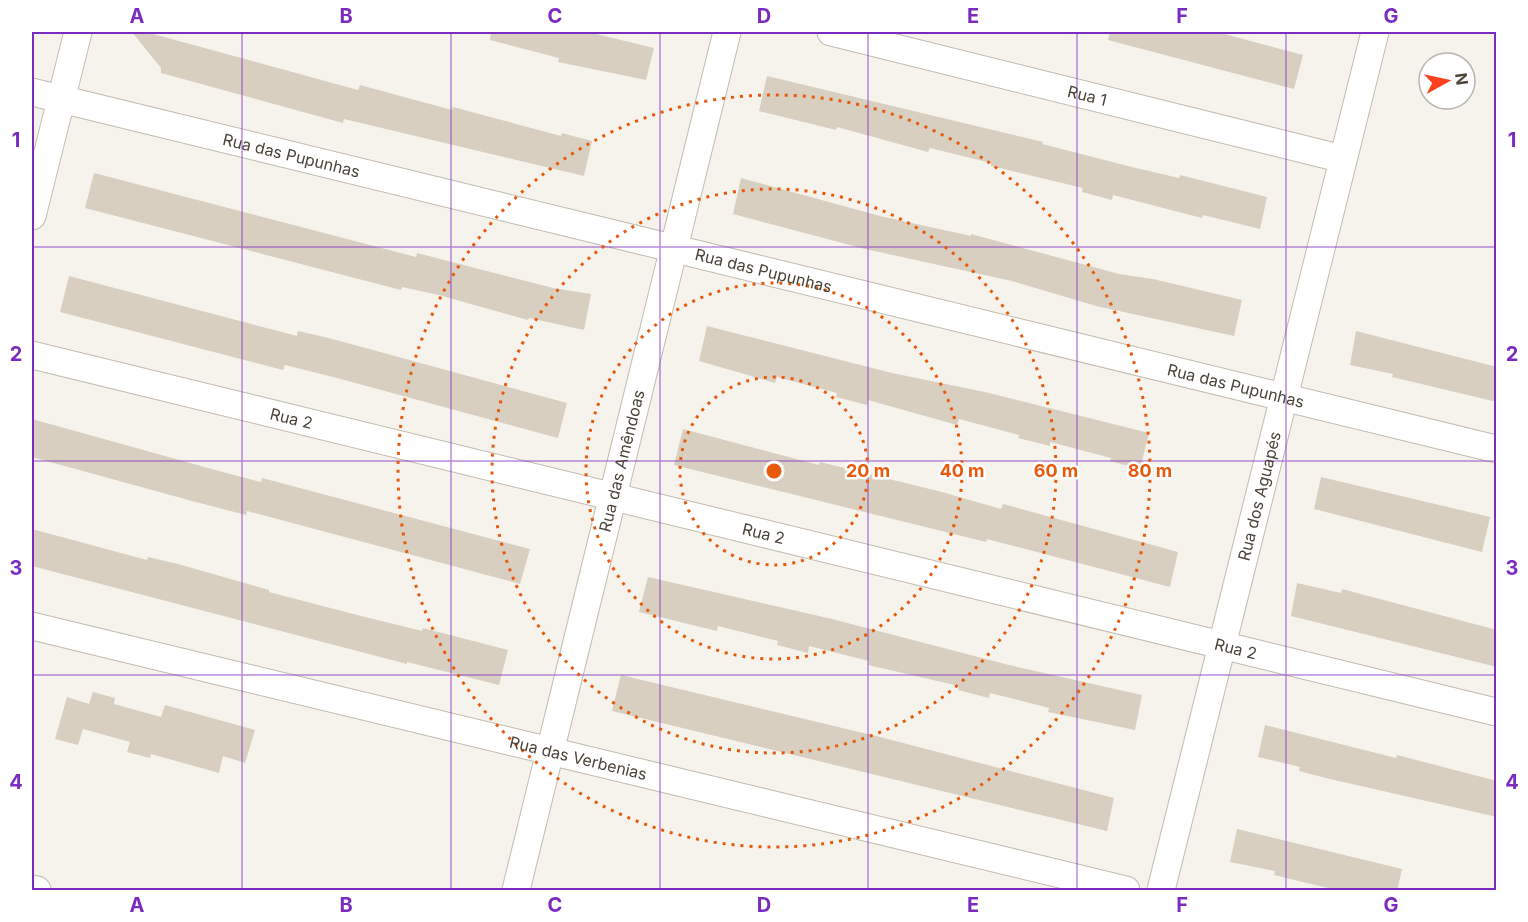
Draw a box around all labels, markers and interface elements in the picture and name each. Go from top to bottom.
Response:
text: A [130,4,145,28]
text: B [339,4,353,28]
text: C [548,4,562,28]
text: D [757,4,771,28]
text: E [967,4,979,28]
text: F [1176,4,1188,28]
text: G [1383,4,1399,28]
north arrow [1417,51,1477,111]
text: N [1451,71,1473,86]
street label: Rua 1 [1066,81,1109,110]
text: 1 [12,128,20,152]
text: 1 [1508,128,1516,152]
street label: Rua das Pupunhas [221,129,362,182]
street label: Rua das Pupunhas [693,244,834,297]
text: 2 [10,342,22,366]
text: 2 [1506,342,1518,366]
street label: Rua das Pupunhas [1165,359,1306,412]
street label: Rua das Amêndoas [594,388,649,534]
street label: Rua 2 [268,403,315,433]
street label: Rua dos Aguapés [1234,429,1285,563]
text: 20 m [846,460,890,481]
text: 40 m [940,460,985,481]
text: 60 m [1034,460,1078,481]
text: 80 m [1128,460,1172,481]
centre of rings [764,461,784,481]
street label: Rua 2 [740,519,787,548]
text: 3 [10,556,22,580]
text: 3 [1506,556,1518,580]
street label: Rua 2 [1212,634,1259,663]
street label: Rua das Verbenias [508,732,649,784]
text: 4 [9,770,23,794]
text: 4 [1505,770,1519,794]
text: A [130,893,145,917]
text: B [339,893,353,917]
text: C [548,893,562,917]
text: D [757,893,771,917]
text: E [967,893,979,917]
text: F [1176,893,1188,917]
text: G [1383,893,1399,917]

